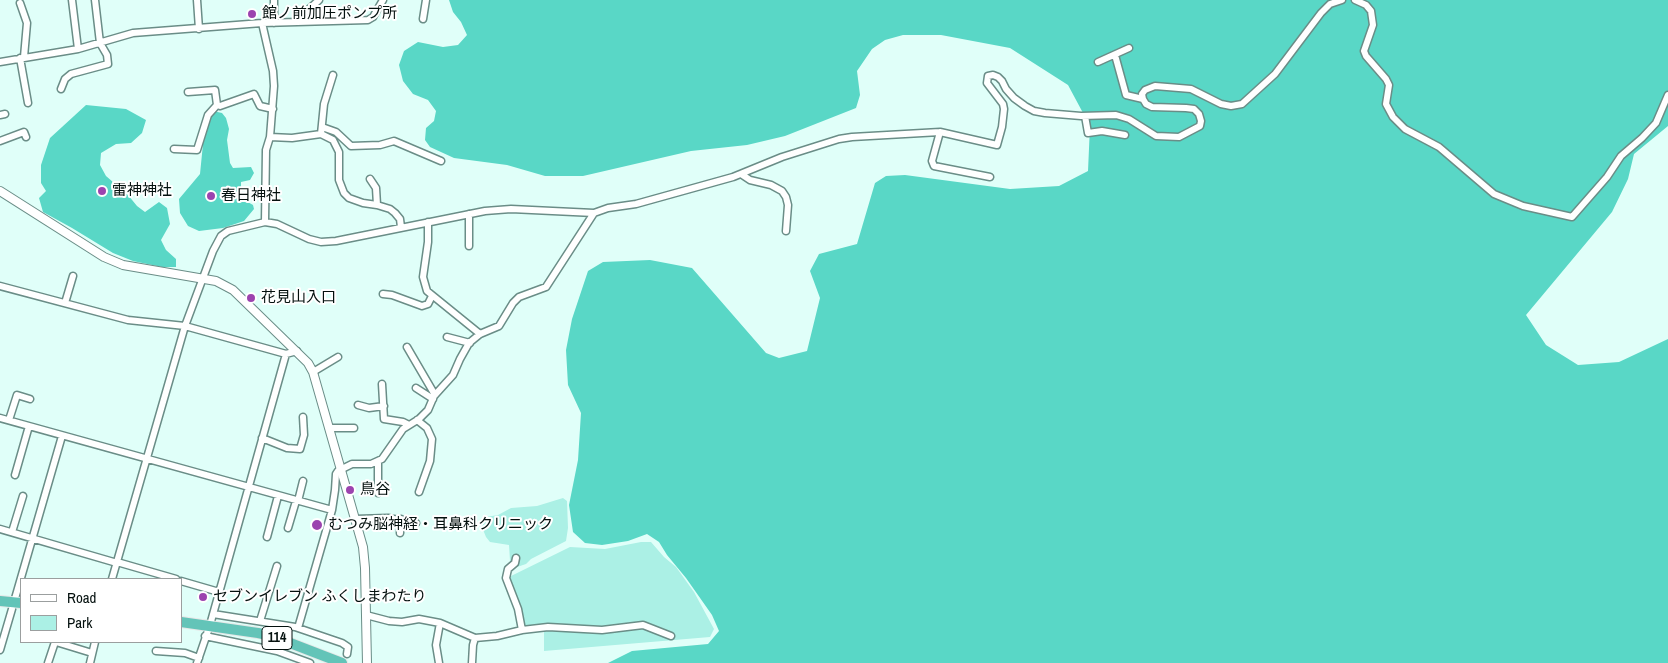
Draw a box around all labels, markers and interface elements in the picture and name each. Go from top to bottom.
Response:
place label: 館ノ前加圧ポンプ所 [262,5,397,23]
marker: 館ノ前加圧ポンプ所 [246,8,258,20]
place label: 雷神神社 [112,182,172,200]
marker: 雷神神社 [96,185,108,197]
place label: 春日神社 [221,187,281,205]
marker: 春日神社 [205,190,217,202]
place label: 花見山入口 [261,289,336,307]
marker: 花見山入口 [245,292,257,304]
place label: 鳥谷 [360,481,390,499]
marker: 鳥谷 [344,484,356,496]
place label: むつみ脳神経・耳鼻科クリニック [328,516,553,534]
marker: むつみ脳神経・耳鼻科クリニック [310,518,324,532]
legend [20,578,182,643]
text: Road [67,587,96,608]
place label: セブンイレブン ふくしまわたり [213,588,426,606]
marker: セブンイレブン ふくしまわたり [197,591,209,603]
text: Park [67,612,92,633]
road number: 114 [262,626,292,650]

